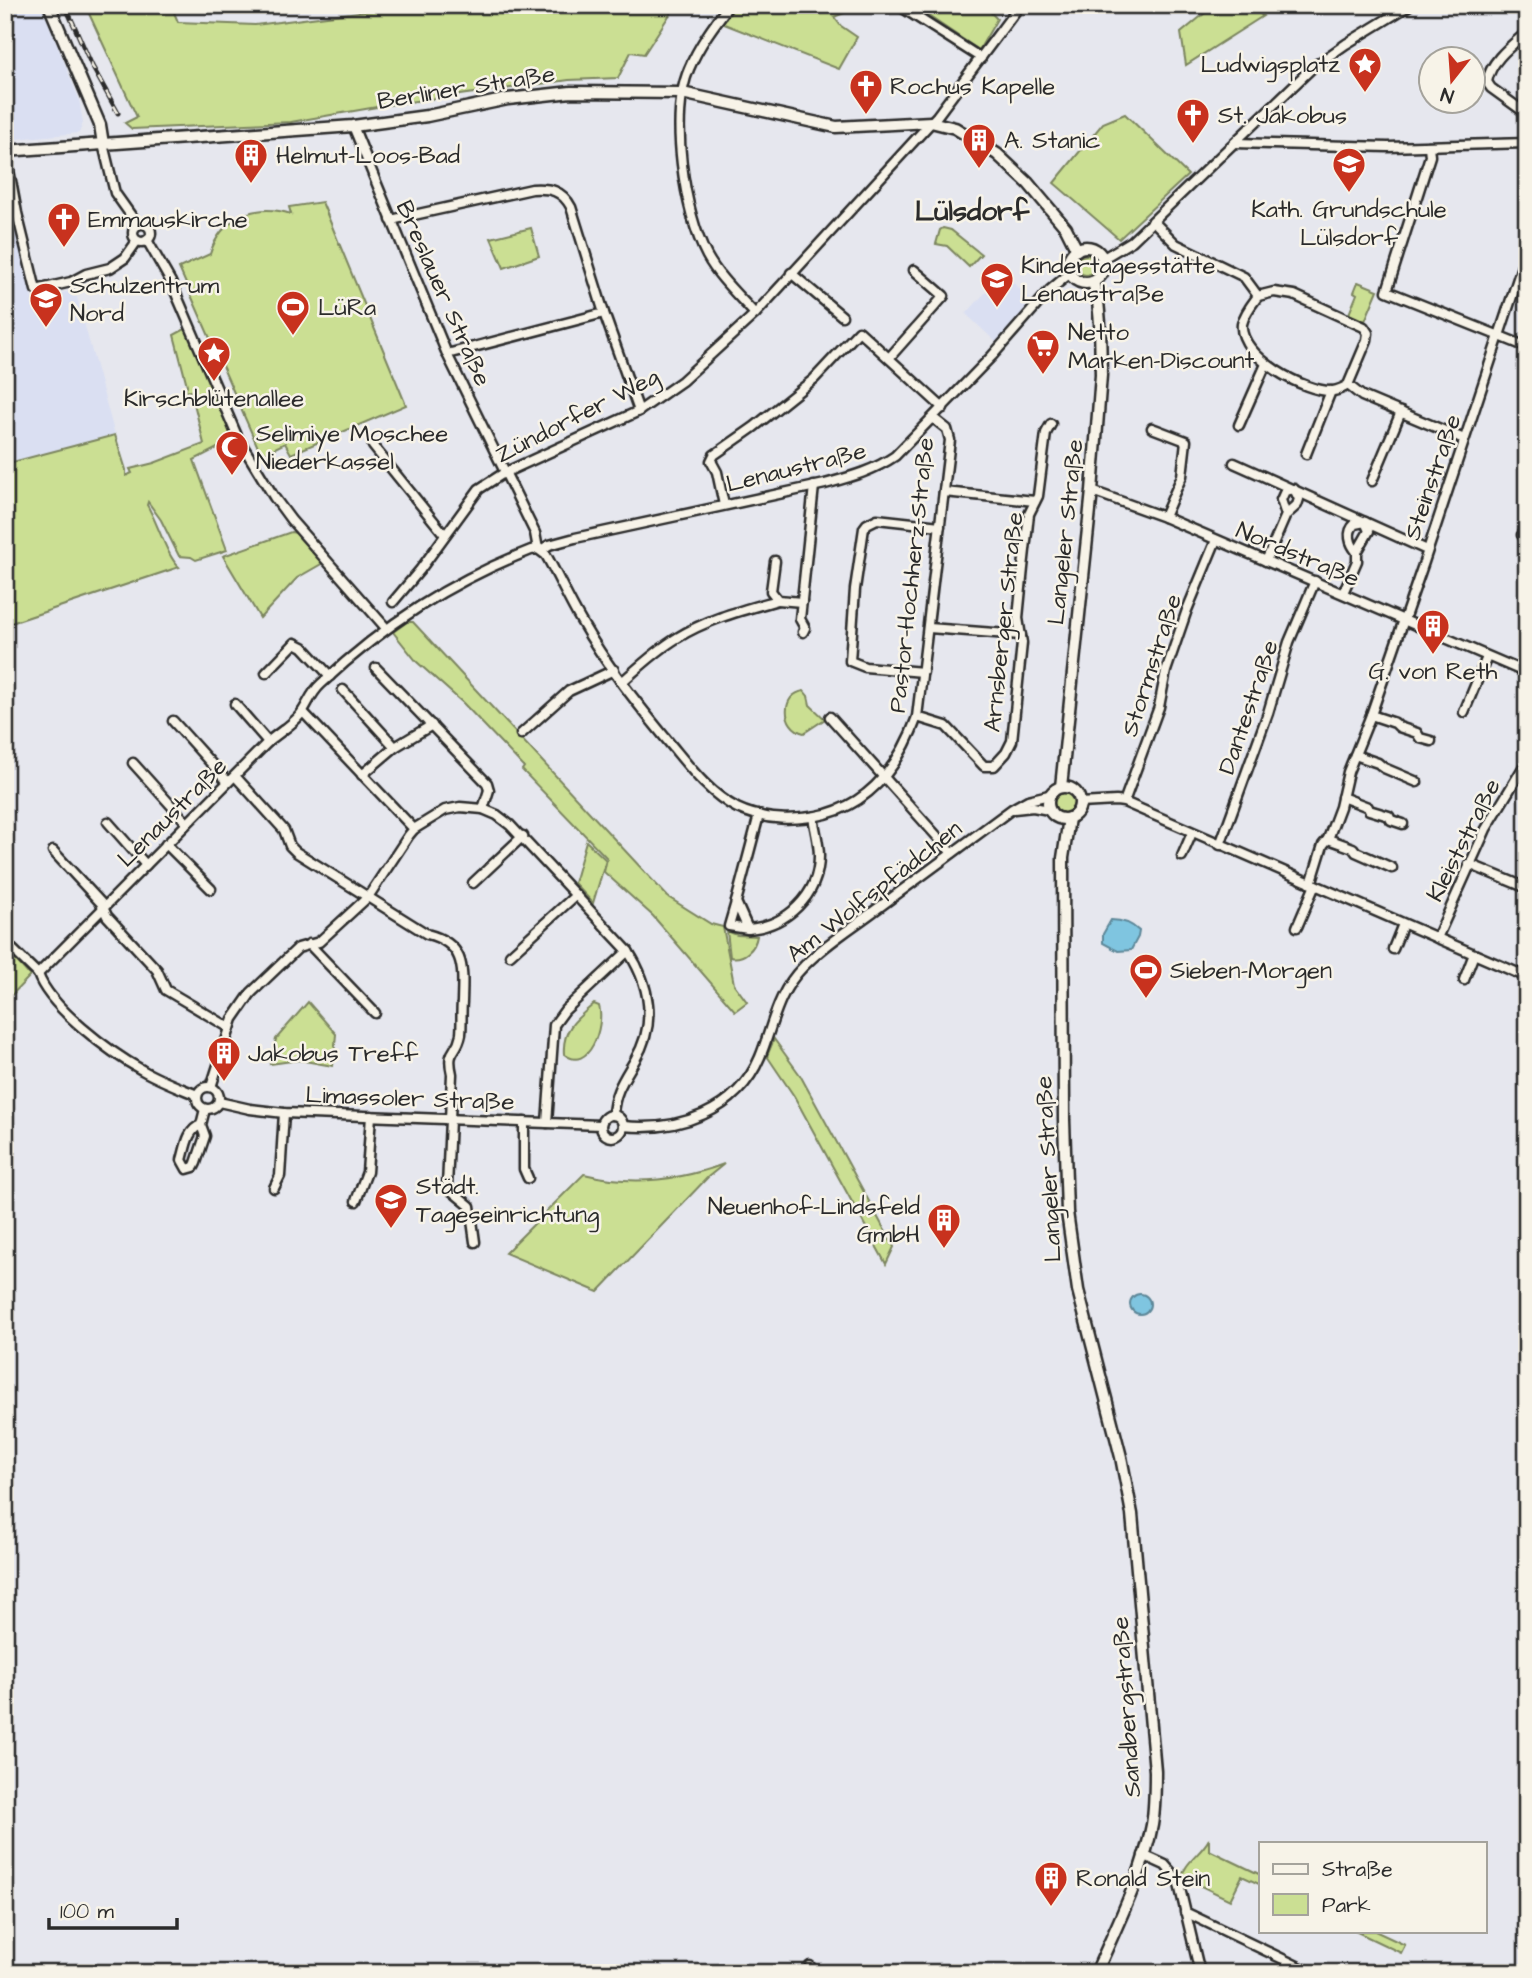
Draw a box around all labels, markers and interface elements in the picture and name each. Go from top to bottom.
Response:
place icon: Ludwigsplatz [1346,45,1384,94]
north arrow [1416,46,1486,116]
place label: Ludwigsplatz [1201,48,1340,83]
street label: Berliner Straße [375,57,557,119]
church icon: Rochus Kapelle [847,67,885,116]
place label: Rochus Kapelle [890,70,1055,104]
text: N [1438,80,1457,109]
church icon: St. Jakobus [1174,96,1212,145]
place label: St. Jakobus [1218,99,1347,133]
building icon: A. Stanic [960,121,998,170]
place label: A. Stanic [1004,124,1101,158]
building icon: Helmut-Loos-Bad [232,136,270,185]
place label: Helmut-Loos-Bad [276,139,460,173]
school or university icon: Kath. Grundschule Lülsdorf [1330,145,1368,194]
district label: Lülsdorf [915,192,1030,231]
place label: Kath. Grundschule Lülsdorf [1251,193,1447,255]
street label: Breslauer Straße [387,195,499,392]
church icon: Emmauskirche [45,200,83,249]
place label: Emmauskirche [88,203,248,237]
place label: Kindertagesstätte Lenaustraße [1021,249,1215,311]
school or university icon: Kindertagesstätte Lenaustraße [978,260,1016,309]
place label: Schulzentrum Nord [70,269,219,331]
school or university icon: Schulzentrum Nord [27,280,65,329]
sports icon: LüRa [274,288,312,337]
place label: LüRa [318,291,376,325]
place label: Netto Marken-Discount [1068,316,1255,378]
supermarket icon: Netto Marken-Discount [1024,327,1062,376]
place icon: Kirschblütenallee [195,334,233,383]
street label: Zündorfer Weg [490,360,666,473]
place label: Kirschblütenallee [124,382,304,416]
street label: Steinstraße [1396,410,1470,545]
place label: Selimiye Moschee Niederkassel [256,417,448,479]
mosque icon: Selimiye Moschee Niederkassel [213,428,251,477]
street label: Lenaustraße [723,434,870,502]
street label: Pastor-Hochherz-Straße [881,436,943,714]
street label: Langeler Straße [1039,438,1094,627]
street label: Arnsberger Straße [976,510,1033,734]
street label: Nordstraße [1231,514,1365,596]
street label: Stormstraße [1113,590,1191,741]
building icon: G. von Reth [1414,607,1452,656]
street label: Dantestraße [1210,636,1288,779]
place label: G. von Reth [1369,655,1498,689]
street label: Lenaustraße [110,750,235,875]
street label: Kleiststraße [1418,773,1509,908]
street label: Am Wolfspfädchen [780,813,969,971]
sports icon: Sieben-Morgen [1127,951,1165,1000]
place label: Sieben-Morgen [1170,954,1332,989]
building icon: Jakobus Treff [205,1034,243,1083]
place label: Jakobus Treff [248,1037,419,1071]
street label: Langeler Straße [1027,1075,1072,1263]
street label: Limassoler Straße [305,1078,515,1120]
place label: Städt. Tageseinrichtung [416,1170,599,1233]
school or university icon: Städt. Tageseinrichtung [372,1181,410,1230]
place label: Neuenhof-Lindsfeld GmbH [708,1190,920,1252]
building icon: Neuenhof-Lindsfeld GmbH [925,1201,963,1250]
street label: Sandbergstraße [1104,1615,1151,1799]
legend [1259,1842,1486,1932]
text: Straße [1322,1855,1393,1884]
building icon: Ronald Stein [1032,1859,1070,1908]
place label: Ronald Stein [1076,1862,1210,1896]
scale bar [49,1887,177,1931]
text: Park [1322,1891,1371,1920]
text: 100 m [60,1897,115,1926]

